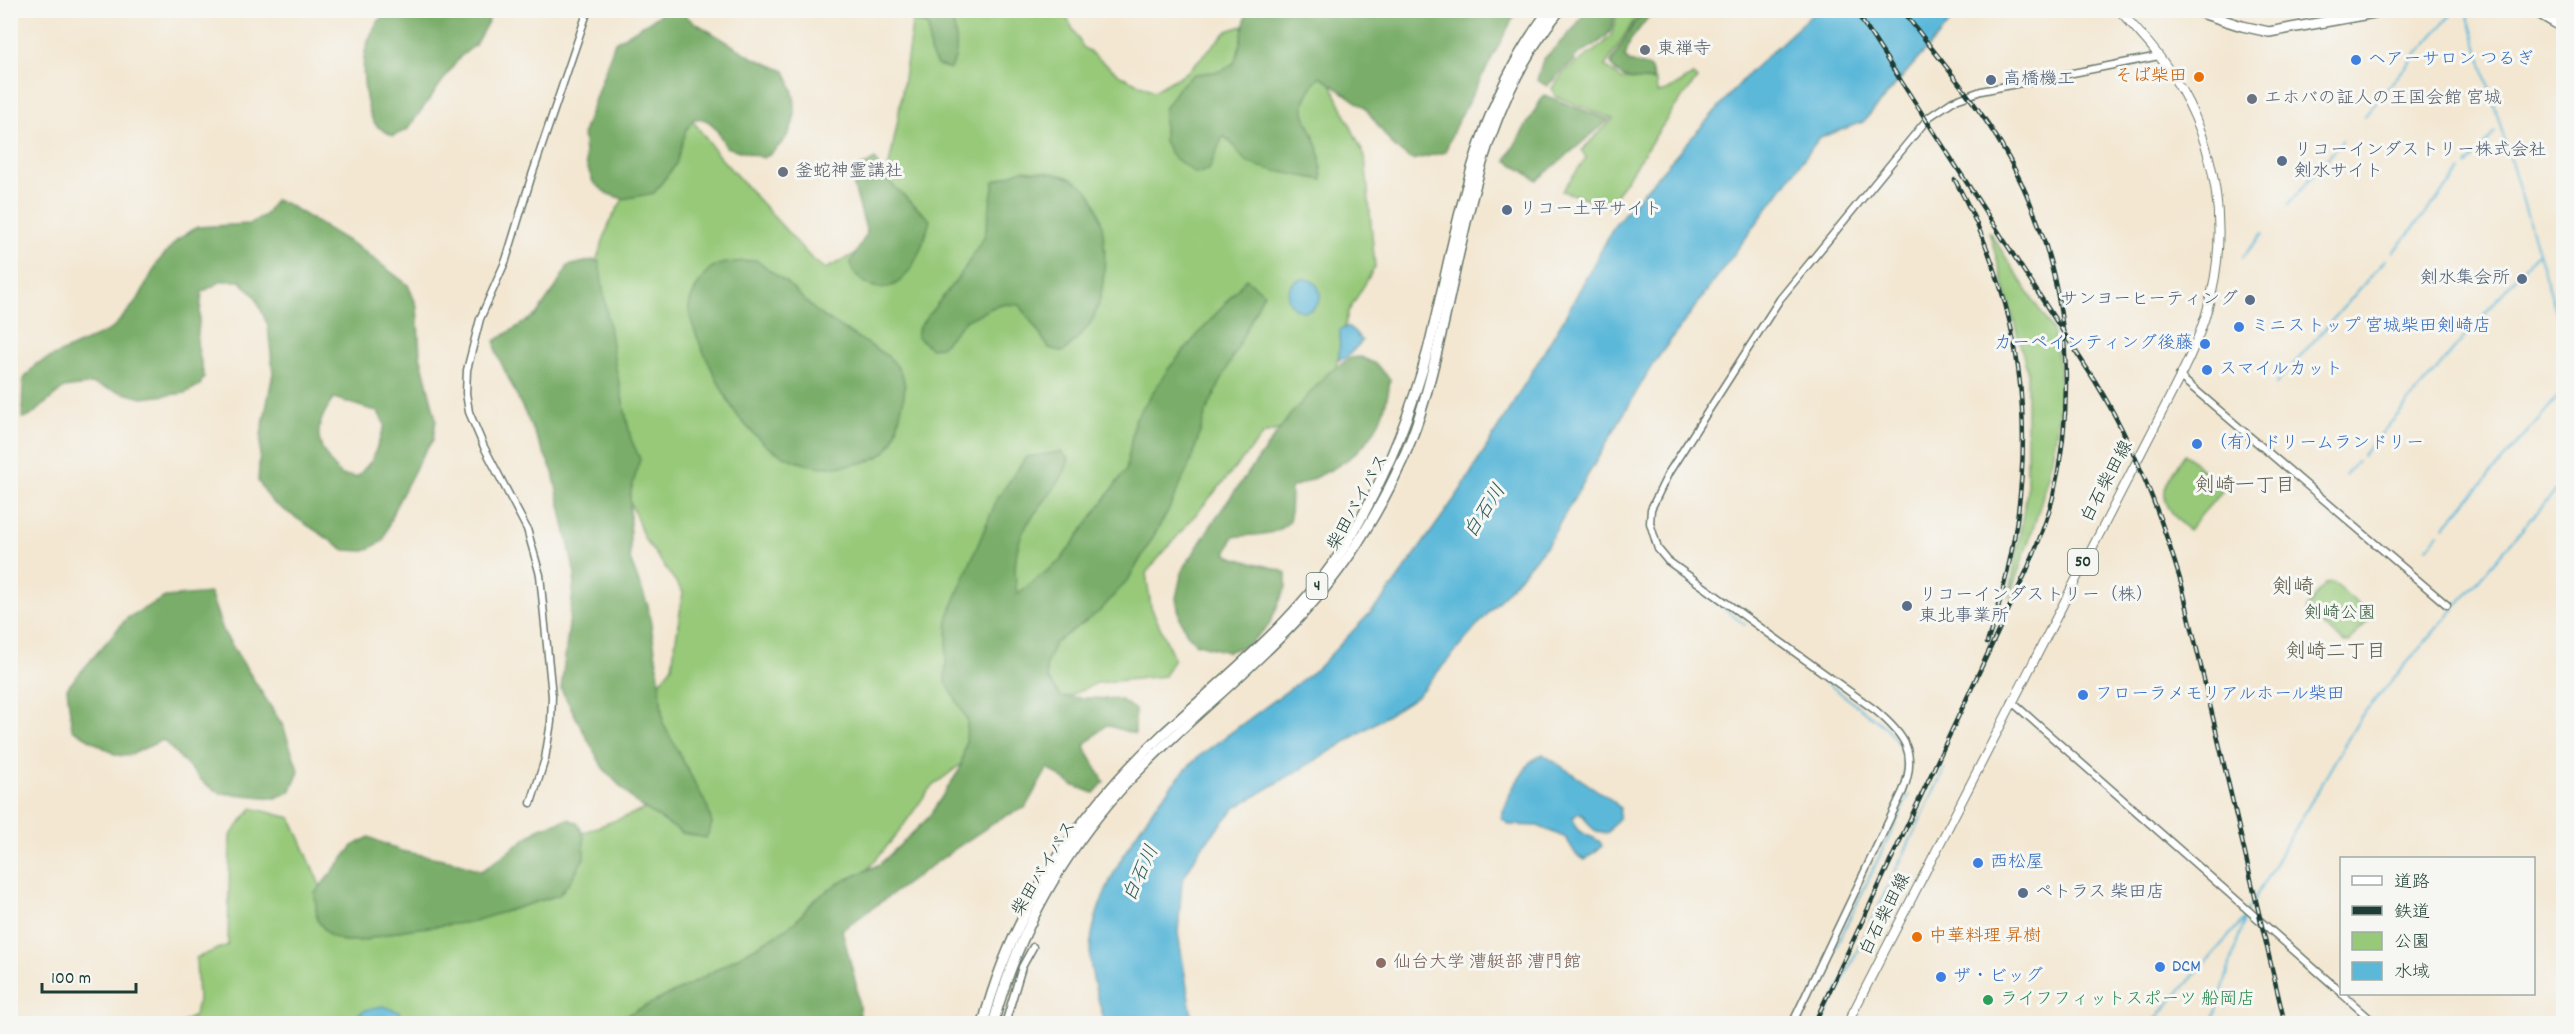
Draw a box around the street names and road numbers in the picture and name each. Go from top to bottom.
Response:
street label: 白石柴田線 [2076,436,2140,528]
street label: 柴田バイパス [1322,450,1396,556]
road number: 50 [2068,549,2098,575]
road number: 4 [1306,573,1328,599]
street label: 柴田バイパス [1007,816,1083,922]
street label: 白石柴田線 [1854,869,1918,961]

